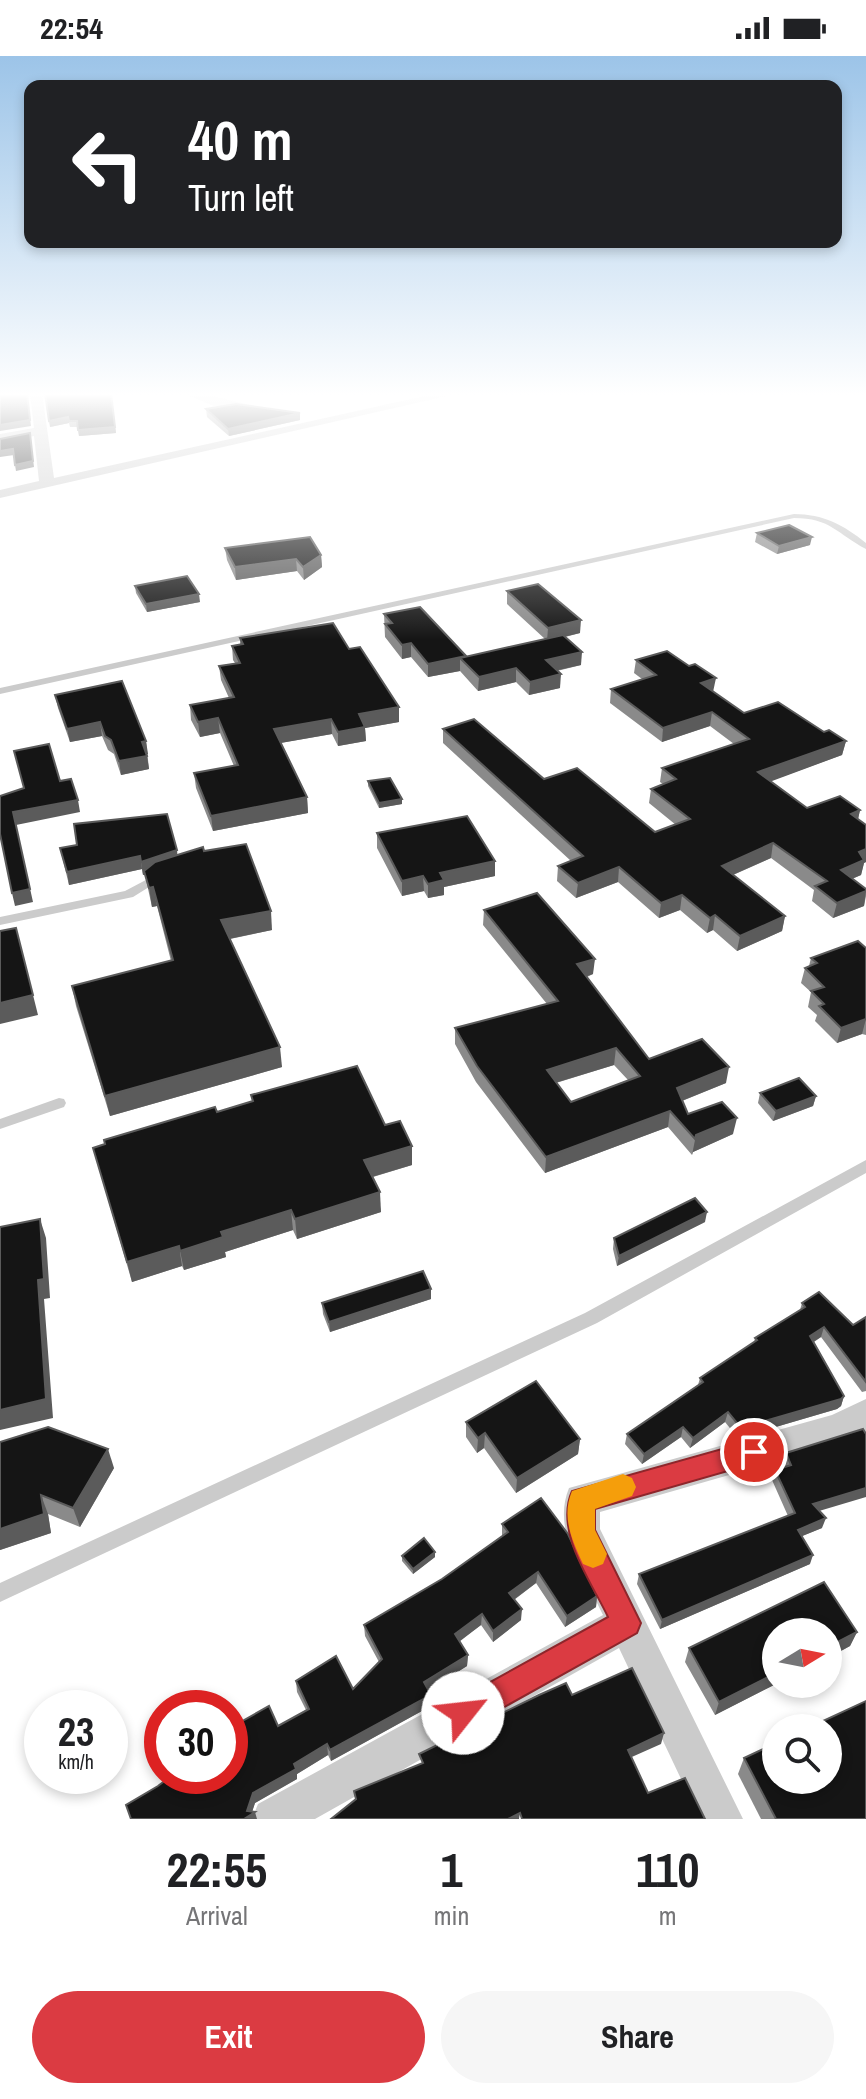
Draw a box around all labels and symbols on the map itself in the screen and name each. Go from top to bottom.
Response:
pin [720,1418,788,1486]
north arrow [762,1618,842,1698]
position arrow [421,1671,505,1755]
speed limit sign: 30 [144,1690,248,1794]

